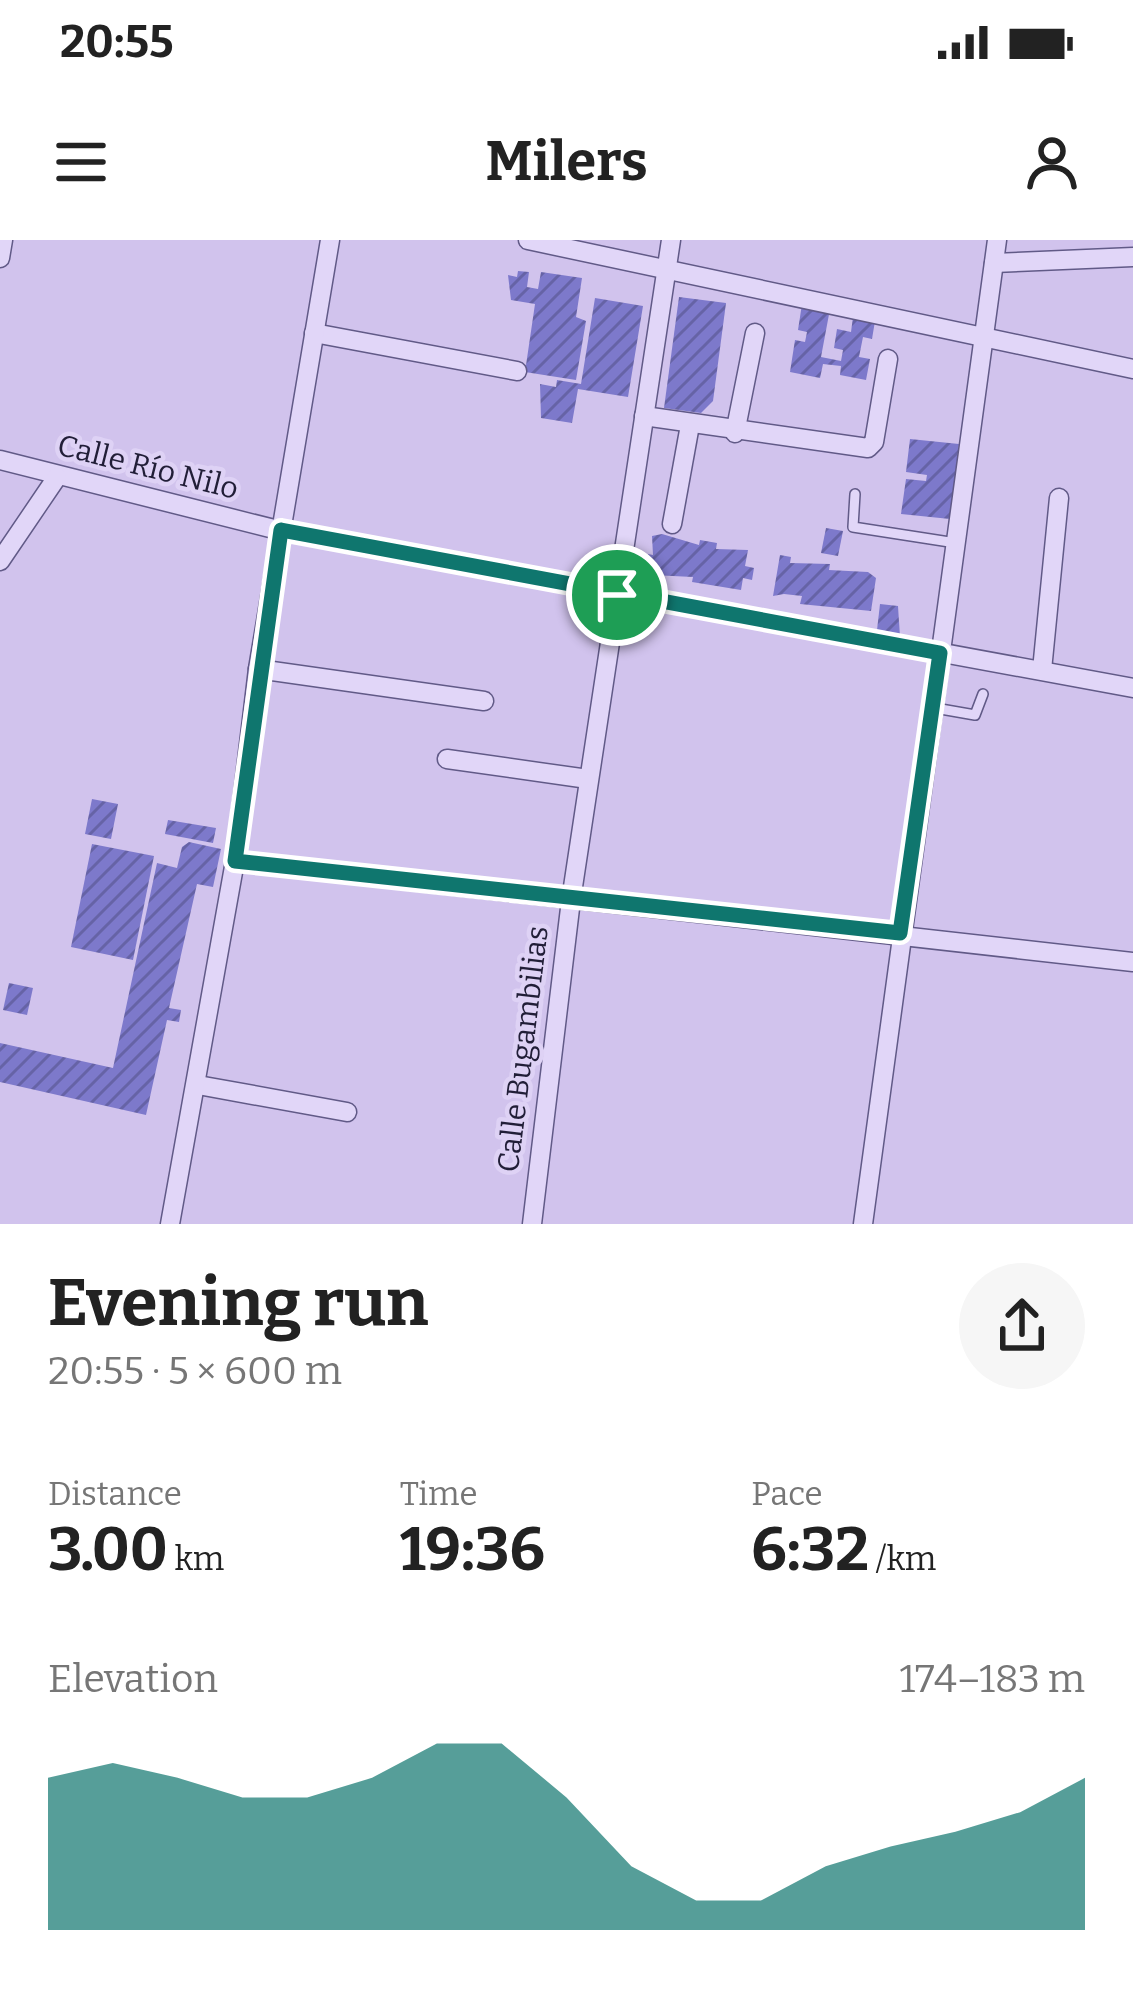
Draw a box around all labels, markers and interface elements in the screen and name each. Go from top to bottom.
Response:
text: 20:55 [60,15,174,69]
icon: menu [48,129,114,195]
icon: person [1019,129,1085,195]
text: Milers [485,130,648,194]
street label: Calle Río Nilo [54,427,242,507]
pin [566,544,668,646]
icon: arrive [584,562,650,628]
street label: Calle Bugambilias [490,924,556,1174]
text: Evening run [48,1263,429,1342]
button: share [959,1263,1085,1389]
text: 20:55 · 5 × 600 m [48,1348,342,1394]
text: Distance [48,1474,182,1514]
text: Time [400,1474,478,1514]
text: Pace [751,1474,823,1514]
text: 3.00 [48,1514,168,1586]
text: 19:36 [400,1514,545,1586]
text: 6:32 [751,1514,869,1586]
text: km [168,1539,224,1579]
text: /km [869,1539,936,1579]
text: Elevation [48,1656,218,1702]
text: 174–183 m [899,1656,1085,1702]

